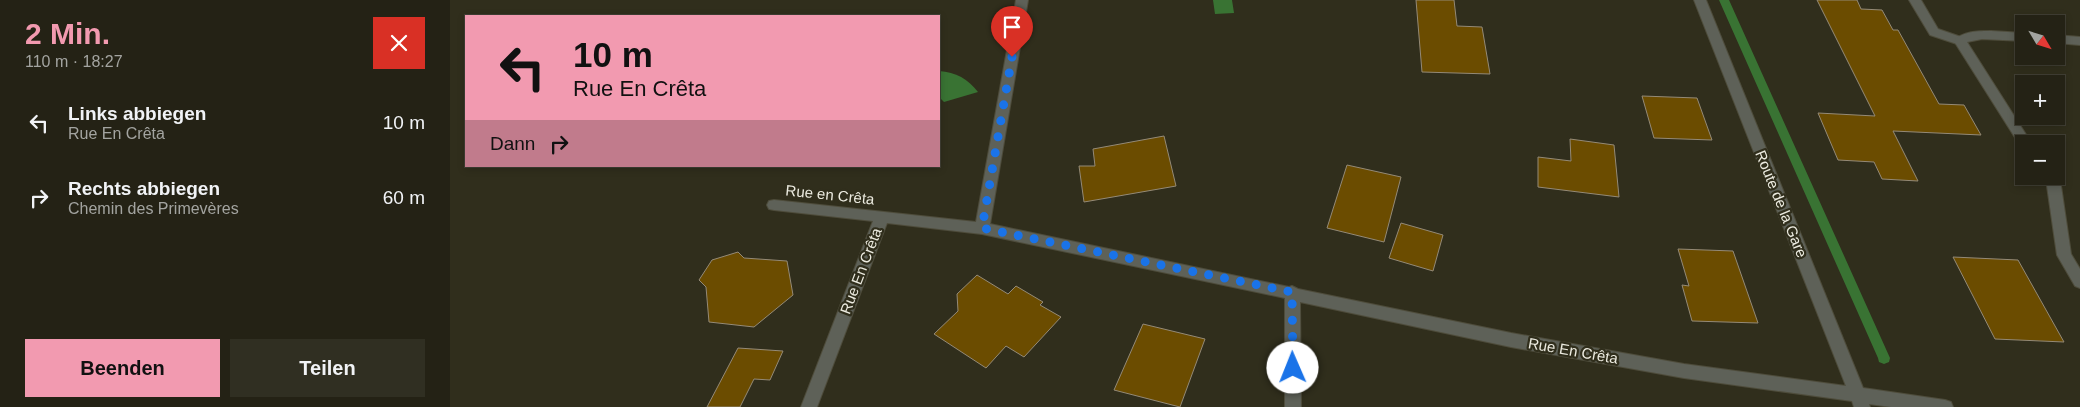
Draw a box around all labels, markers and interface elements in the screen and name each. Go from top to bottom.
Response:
pin [991,6,1033,57]
icon: arrive [998,13,1026,41]
north arrow [2015,15,2065,65]
map controls [2015,15,2065,185]
text: 2 Min. [25,17,110,50]
button: close [373,17,425,69]
icon: left [490,35,555,100]
text: 10 m [573,35,653,74]
text: 110 m · 18:27 [25,53,123,70]
button: + [2015,75,2065,125]
text: Rue En Crêta [573,76,706,101]
text: Links abbiegen [68,103,206,124]
icon: left [25,109,53,137]
text: 10 m [383,112,425,133]
text: Rue En Crêta [68,125,165,142]
icon: right [545,130,573,158]
text: Dann [490,133,535,154]
button: − [2015,135,2065,185]
street label: Route de la Gare [1752,148,1811,260]
text: Rechts abbiegen [68,178,220,199]
street label: Rue en Crêta [785,181,876,208]
icon: right [25,184,53,212]
text: 60 m [383,187,425,208]
text: Chemin des Primevères [68,200,239,217]
street label: Rue En Crêta [836,225,885,316]
street label: Rue En Crêta [1527,334,1620,367]
button: Beenden [25,339,220,397]
button: Teilen [230,339,425,397]
position arrow [1266,341,1318,393]

